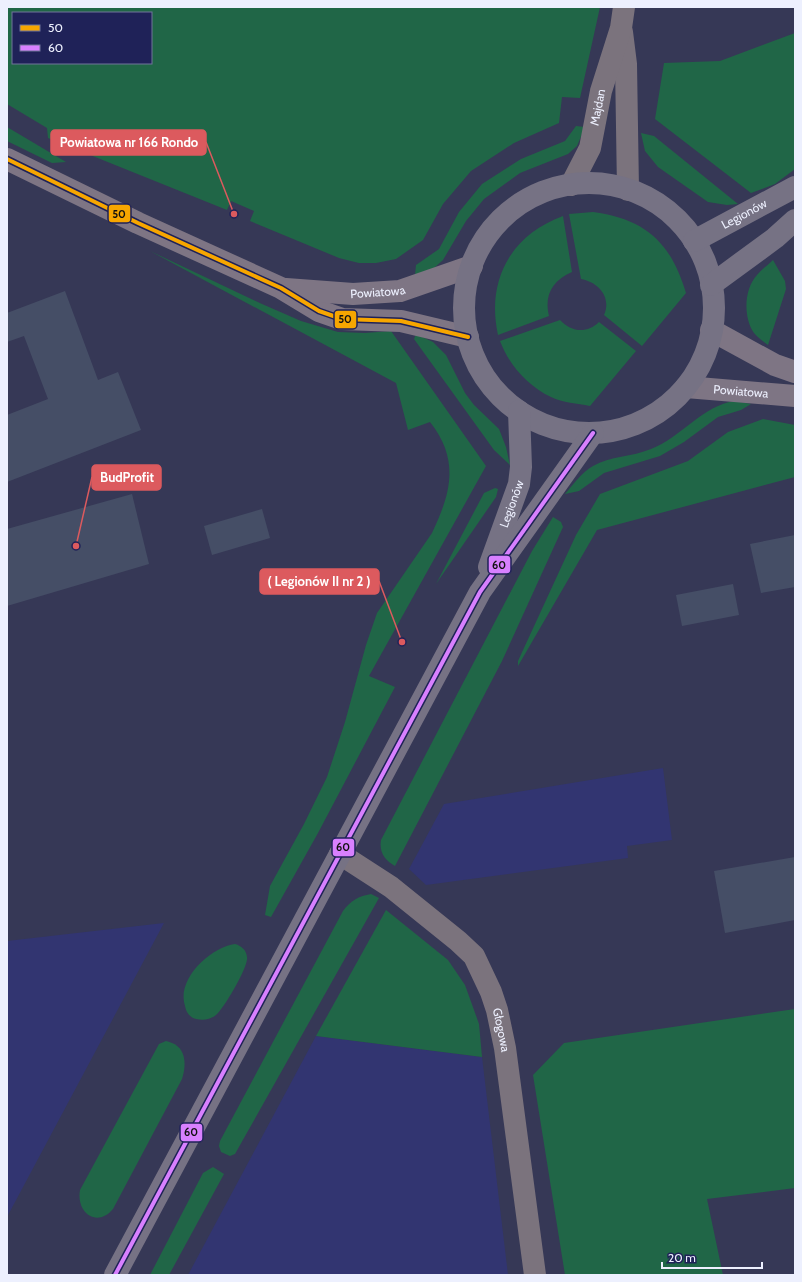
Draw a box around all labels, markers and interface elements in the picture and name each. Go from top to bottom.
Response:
legend [12,12,152,64]
text: 50 [48,20,63,35]
text: 60 [48,40,63,55]
street label: Majdan [586,87,608,127]
callout: Powiatowa nr 166 Rondo [51,130,206,155]
text: Powiatowa nr 166 Rondo [60,134,199,150]
street label: Legionów [719,195,770,232]
line badge: 50 [108,204,131,223]
text: 50 [112,207,126,221]
street label: Powiatowa [350,282,408,301]
line badge: 50 [334,310,357,329]
text: 50 [338,312,352,326]
street label: Powiatowa [713,381,769,401]
callout: BudProfit [92,465,161,490]
text: BudProfit [100,469,154,485]
street label: Legionów [496,478,527,530]
line badge: 60 [488,555,511,574]
text: 60 [492,558,506,572]
callout: ( Legionów II nr 2 ) [260,569,379,594]
text: ( Legionów II nr 2 ) [267,573,371,589]
line badge: 60 [332,838,355,857]
text: 60 [336,840,350,854]
street label: Głogowa [490,1007,513,1053]
line badge: 60 [180,1123,203,1142]
text: 60 [184,1125,198,1139]
scale bar [662,1244,762,1270]
text: 20 m [668,1250,696,1265]

